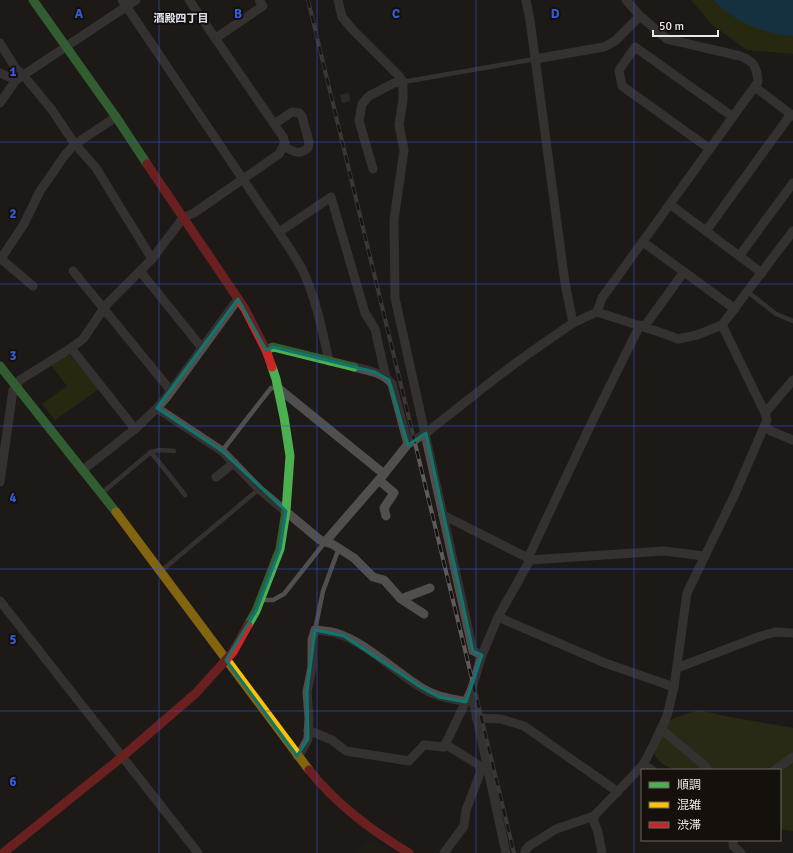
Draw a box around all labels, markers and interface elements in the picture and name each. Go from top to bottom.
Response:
text: A [75,6,84,22]
text: B [234,6,242,22]
text: C [392,6,400,22]
text: D [551,6,560,22]
district label: 酒殿四丁目 [154,12,209,25]
scale bar [653,12,718,38]
text: 50 m [659,19,684,34]
text: 1 [9,64,17,80]
text: 2 [9,206,17,222]
text: 3 [9,348,17,364]
text: 4 [9,490,17,506]
text: 5 [9,632,17,648]
legend [641,769,781,841]
text: 6 [9,774,17,790]
text: 順調 [677,778,701,793]
text: 混雑 [677,798,701,813]
text: 渋滞 [677,818,701,833]

